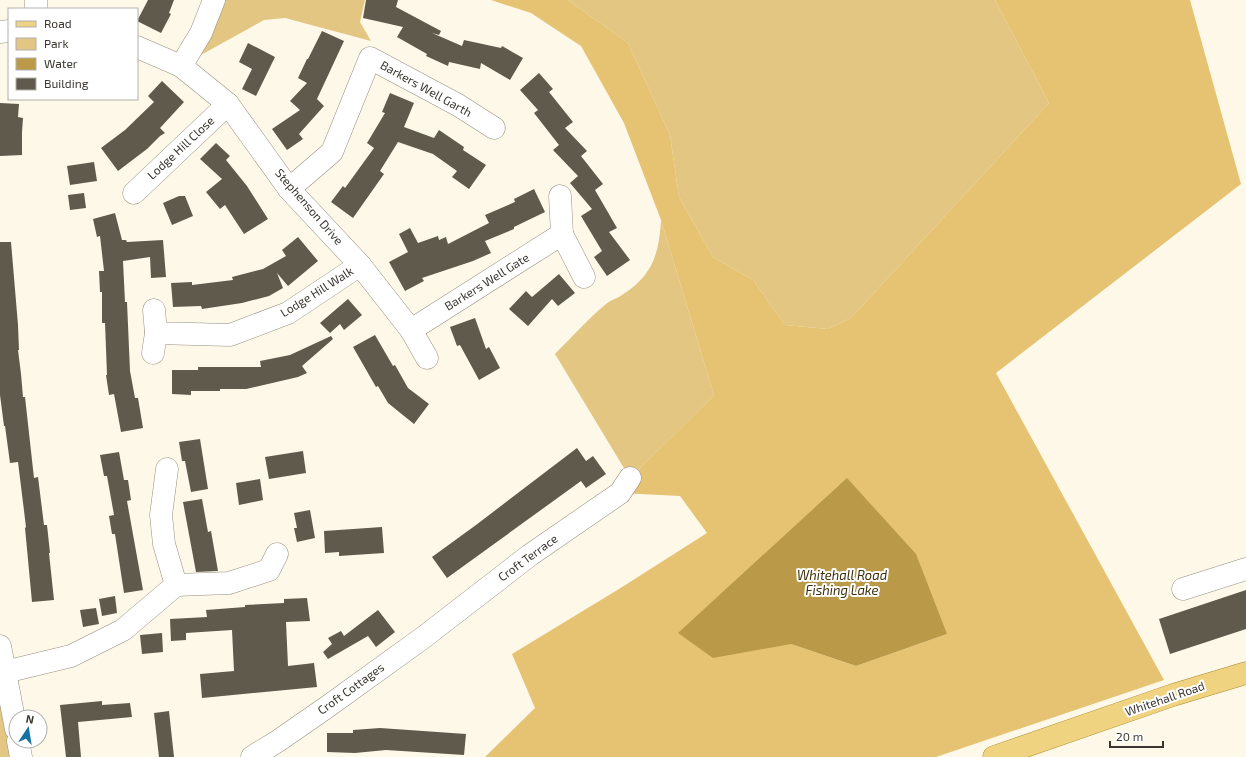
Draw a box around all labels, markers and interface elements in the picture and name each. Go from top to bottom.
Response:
legend [8,8,138,100]
text: Road [44,16,72,30]
text: Park [44,36,69,50]
text: Water [44,56,78,70]
street label: Barkers Well Garth [378,57,475,119]
text: Building [44,76,89,90]
street label: Lodge Hill Close [144,113,216,182]
street label: Stephenson Drive [273,165,347,247]
street label: Barkers Well Gate [442,250,531,313]
street label: Lodge Hill Walk [277,263,356,319]
street label: Croft Terrace [495,531,560,584]
water label: Whitehall Road Fishing Lake [797,567,888,598]
street label: Croft Cottages [314,659,386,717]
street label: Whitehall Road [1123,678,1206,718]
north arrow [8,709,48,749]
text: N [25,712,35,726]
scale bar [1110,723,1163,749]
text: 20 m [1116,729,1143,743]

